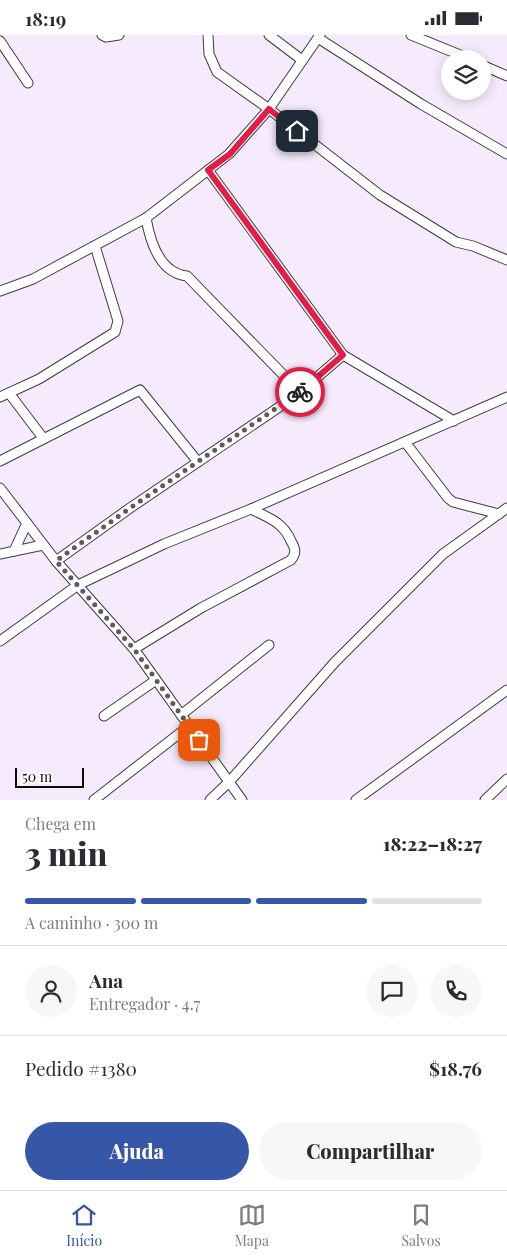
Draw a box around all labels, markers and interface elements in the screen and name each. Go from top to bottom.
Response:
text: 18:19 [25,5,66,31]
map controls [441,50,491,100]
button: layers [441,50,491,100]
pin [276,110,318,152]
icon: home [283,117,311,145]
courier [275,367,325,417]
icon: bike [286,378,314,406]
pin [178,719,220,761]
icon: bag [185,726,213,754]
scale bar [15,765,84,788]
text: 50 m [22,767,52,786]
text: Chega em [25,813,96,834]
text: 18:22–18:27 [383,830,482,856]
text: 3 min [25,831,107,874]
text: A caminho · 300 m [25,912,158,933]
button: person [25,965,77,1017]
button: chat [366,965,418,1017]
button: phone [430,965,482,1017]
text: Ana [89,967,123,993]
text: Entregador · 4.7 [89,993,200,1014]
text: Pedido #1380 [25,1055,137,1081]
text: $18.76 [429,1055,482,1081]
button: Ajuda [25,1122,249,1180]
button: Compartilhar [259,1122,482,1180]
tab: Início [66,1201,102,1250]
tab: Mapa [235,1201,269,1250]
tab: Salvos [401,1201,441,1250]

